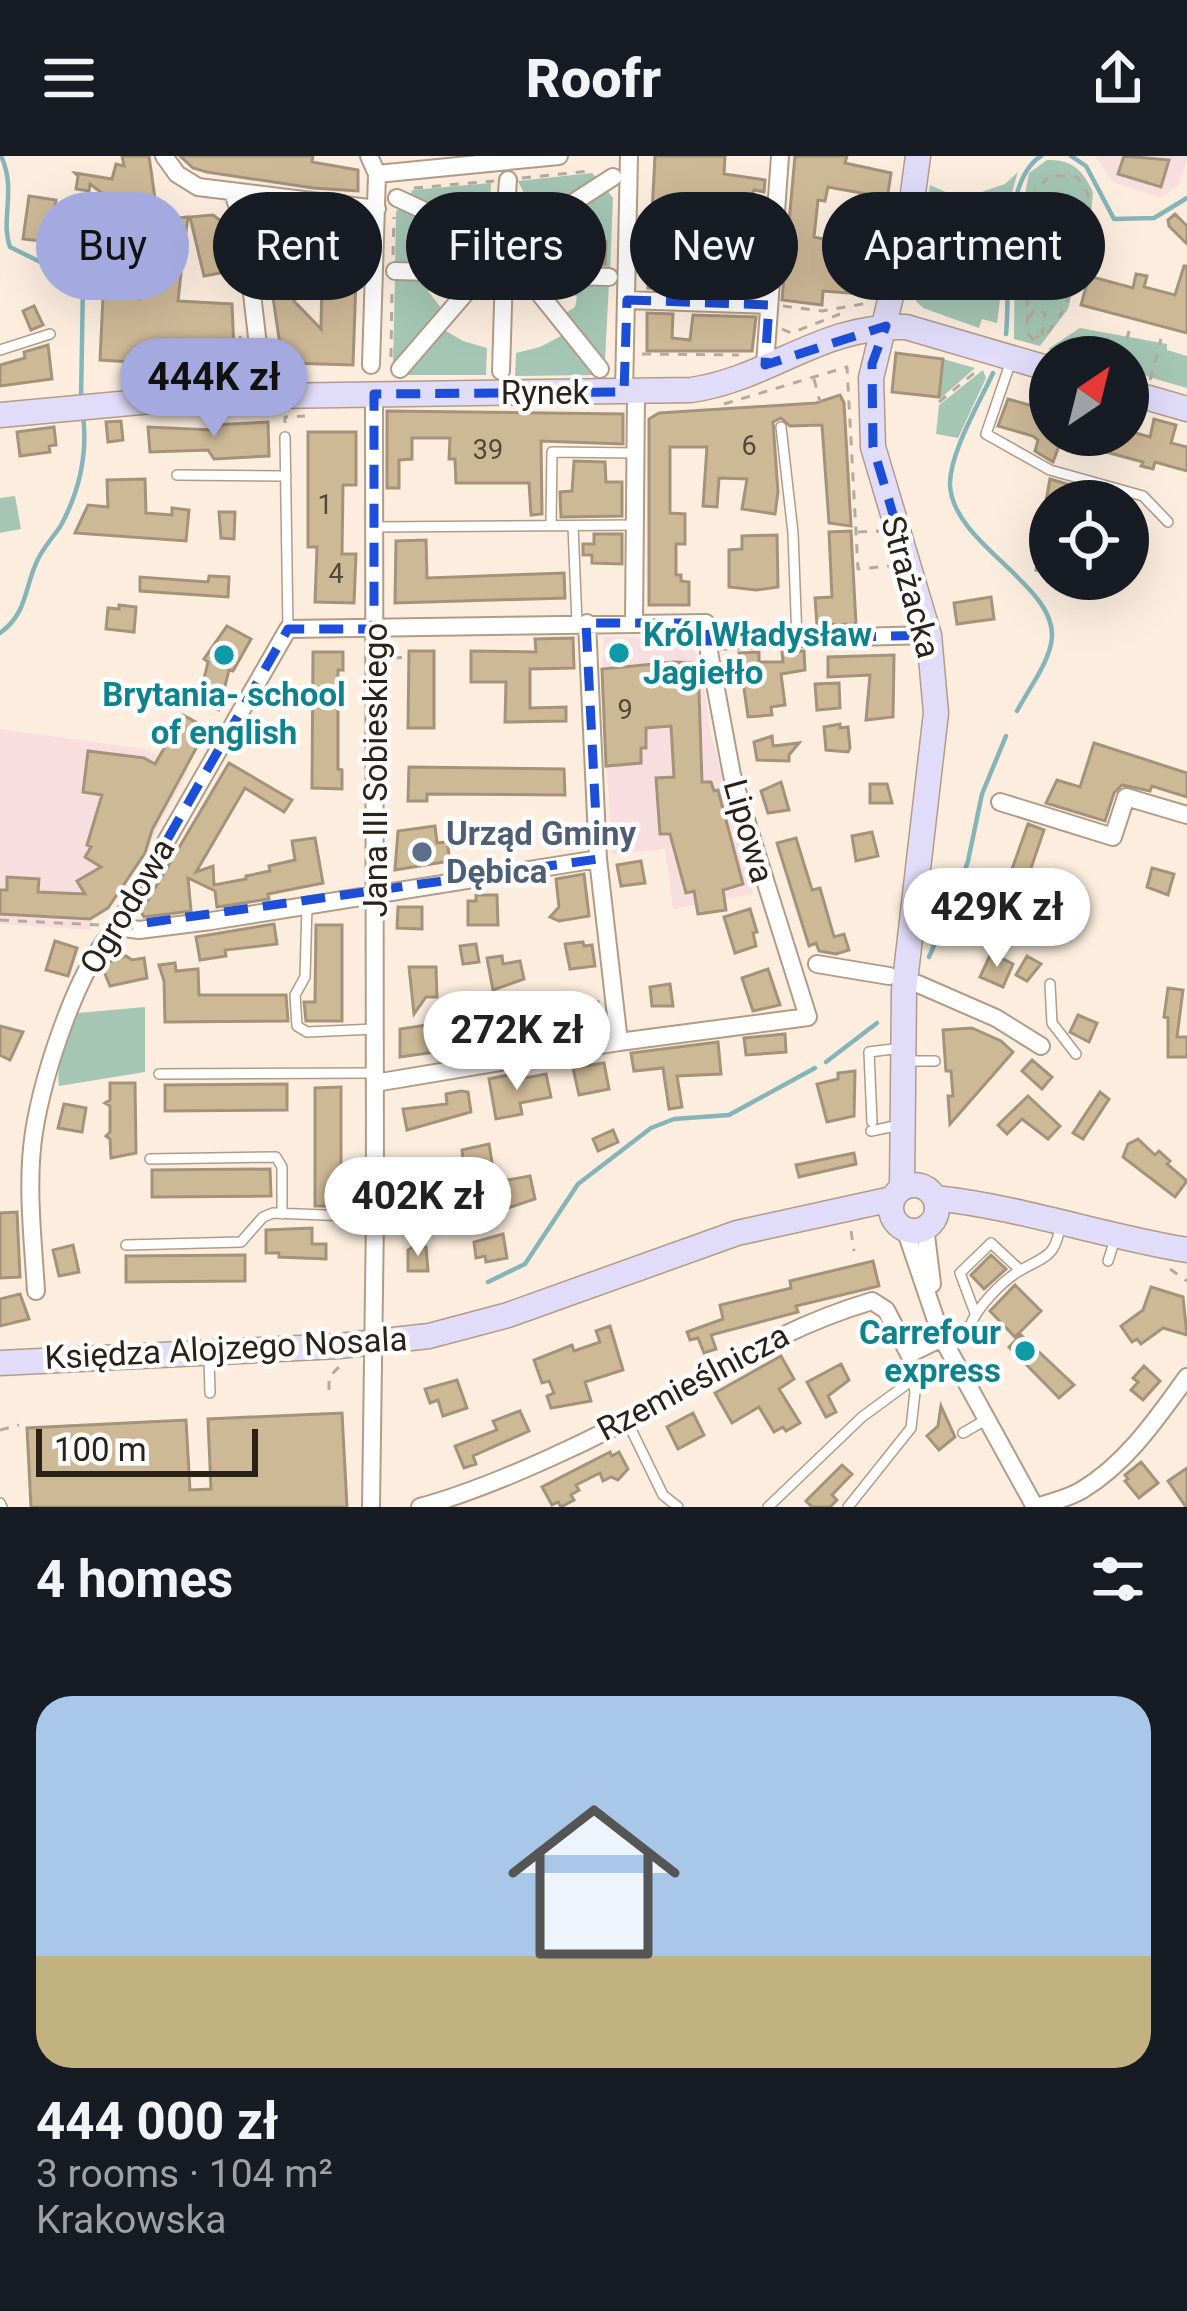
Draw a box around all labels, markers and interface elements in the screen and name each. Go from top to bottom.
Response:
icon: menu [36,45,102,111]
icon: share [1085,45,1151,111]
text: Roofr [526,47,661,110]
chip: Buy [36,192,189,300]
chip: Rent [213,192,382,300]
chip: Filters [406,192,606,300]
chip: New [630,192,798,300]
chip: Apartment [822,192,1105,300]
north arrow [1029,336,1149,456]
map controls [1029,336,1149,600]
pin: 444K zł [103,338,325,440]
text: 444K zł [147,354,281,400]
street label: Rynek [501,373,589,412]
house number: 6 [741,430,757,462]
house number: 39 [473,434,503,466]
button: locate [1029,480,1149,600]
house number: 1 [317,489,333,521]
street label: Strażacka [873,512,949,662]
house number: 4 [328,558,344,590]
place label: Król Władysław Jagiełło [643,615,872,692]
street label: Jana III Sobieskiego [356,623,395,917]
marker: Król Władysław Jagiełło [606,640,632,666]
marker: Brytania- school of english [211,642,237,668]
place label: Brytania- school of english [102,675,346,752]
house number: 9 [617,694,633,726]
street label: Lipowa [716,775,782,887]
place label: Urząd Gminy Dębica [446,814,636,891]
street label: Ogrodowa [71,831,183,981]
marker: Urząd Gminy Dębica [409,839,435,865]
pin: 429K zł [886,868,1108,970]
text: 429K zł [930,884,1064,930]
pin: 272K zł [406,991,628,1093]
text: 272K zł [450,1007,584,1053]
pin: 402K zł [307,1157,529,1259]
text: 402K zł [351,1173,485,1219]
place label: Carrefour express [859,1313,1001,1390]
street label: Rzemieślnicza [591,1315,795,1449]
street label: Księdza Alojzego Nosala [44,1319,408,1377]
marker: Carrefour express [1012,1338,1038,1364]
scale bar [36,1423,258,1476]
text: 100 m [54,1430,147,1469]
icon: filters [1085,1546,1151,1612]
text: 4 homes [36,1550,233,1609]
icon: home [486,1774,702,1990]
text: 444 000 zł [36,2092,279,2151]
text: 3 rooms · 104 m² [36,2151,333,2197]
text: Krakowska [36,2197,227,2243]

